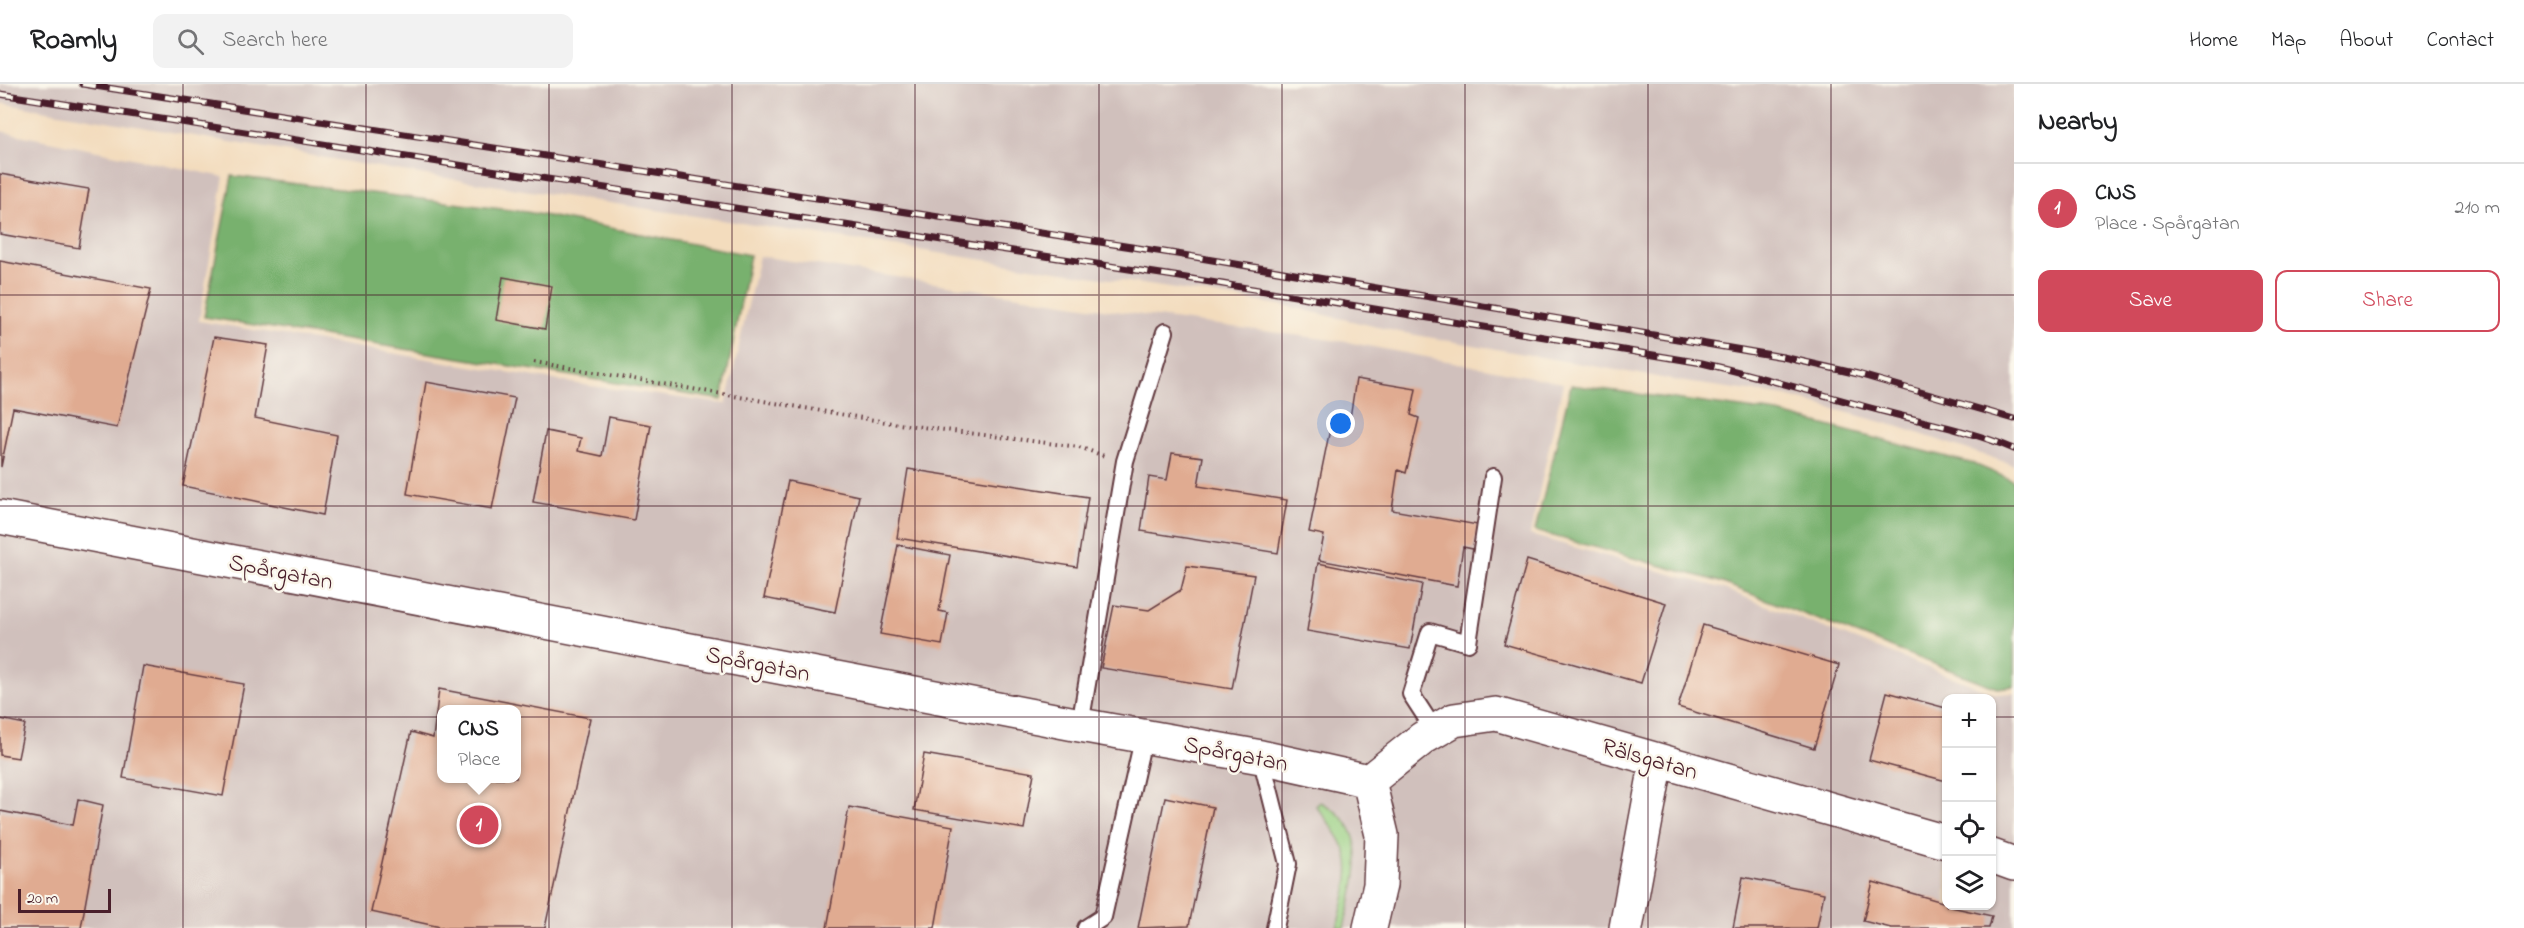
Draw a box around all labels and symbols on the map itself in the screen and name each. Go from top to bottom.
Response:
your location [1326,409,1355,438]
street label: Spårgatan [225,546,336,601]
street label: Spårgatan [702,638,813,693]
street label: Spårgatan [1180,728,1291,783]
street label: Rälsgatan [1597,730,1701,791]
pin: 1 [460,802,498,848]
scale bar [18,886,111,914]

